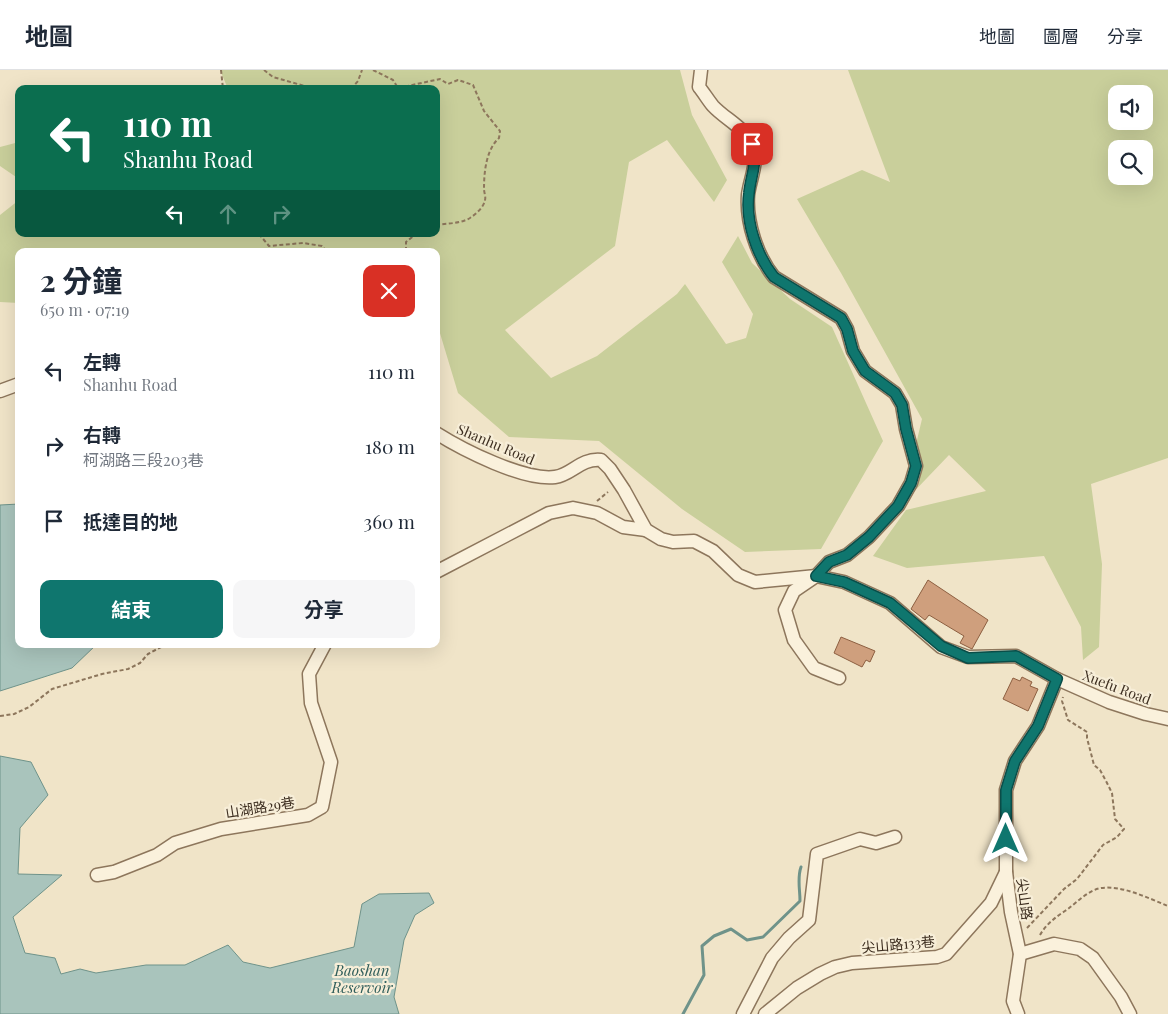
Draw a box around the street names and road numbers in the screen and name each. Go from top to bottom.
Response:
street label: Shanhu Road [454,419,538,469]
street label: Xuefu Road [1080,665,1154,709]
street label: 山湖路29巷 [224,792,296,822]
street label: 尖山路 [1013,877,1037,921]
street label: 尖山路133巷 [861,931,935,957]

